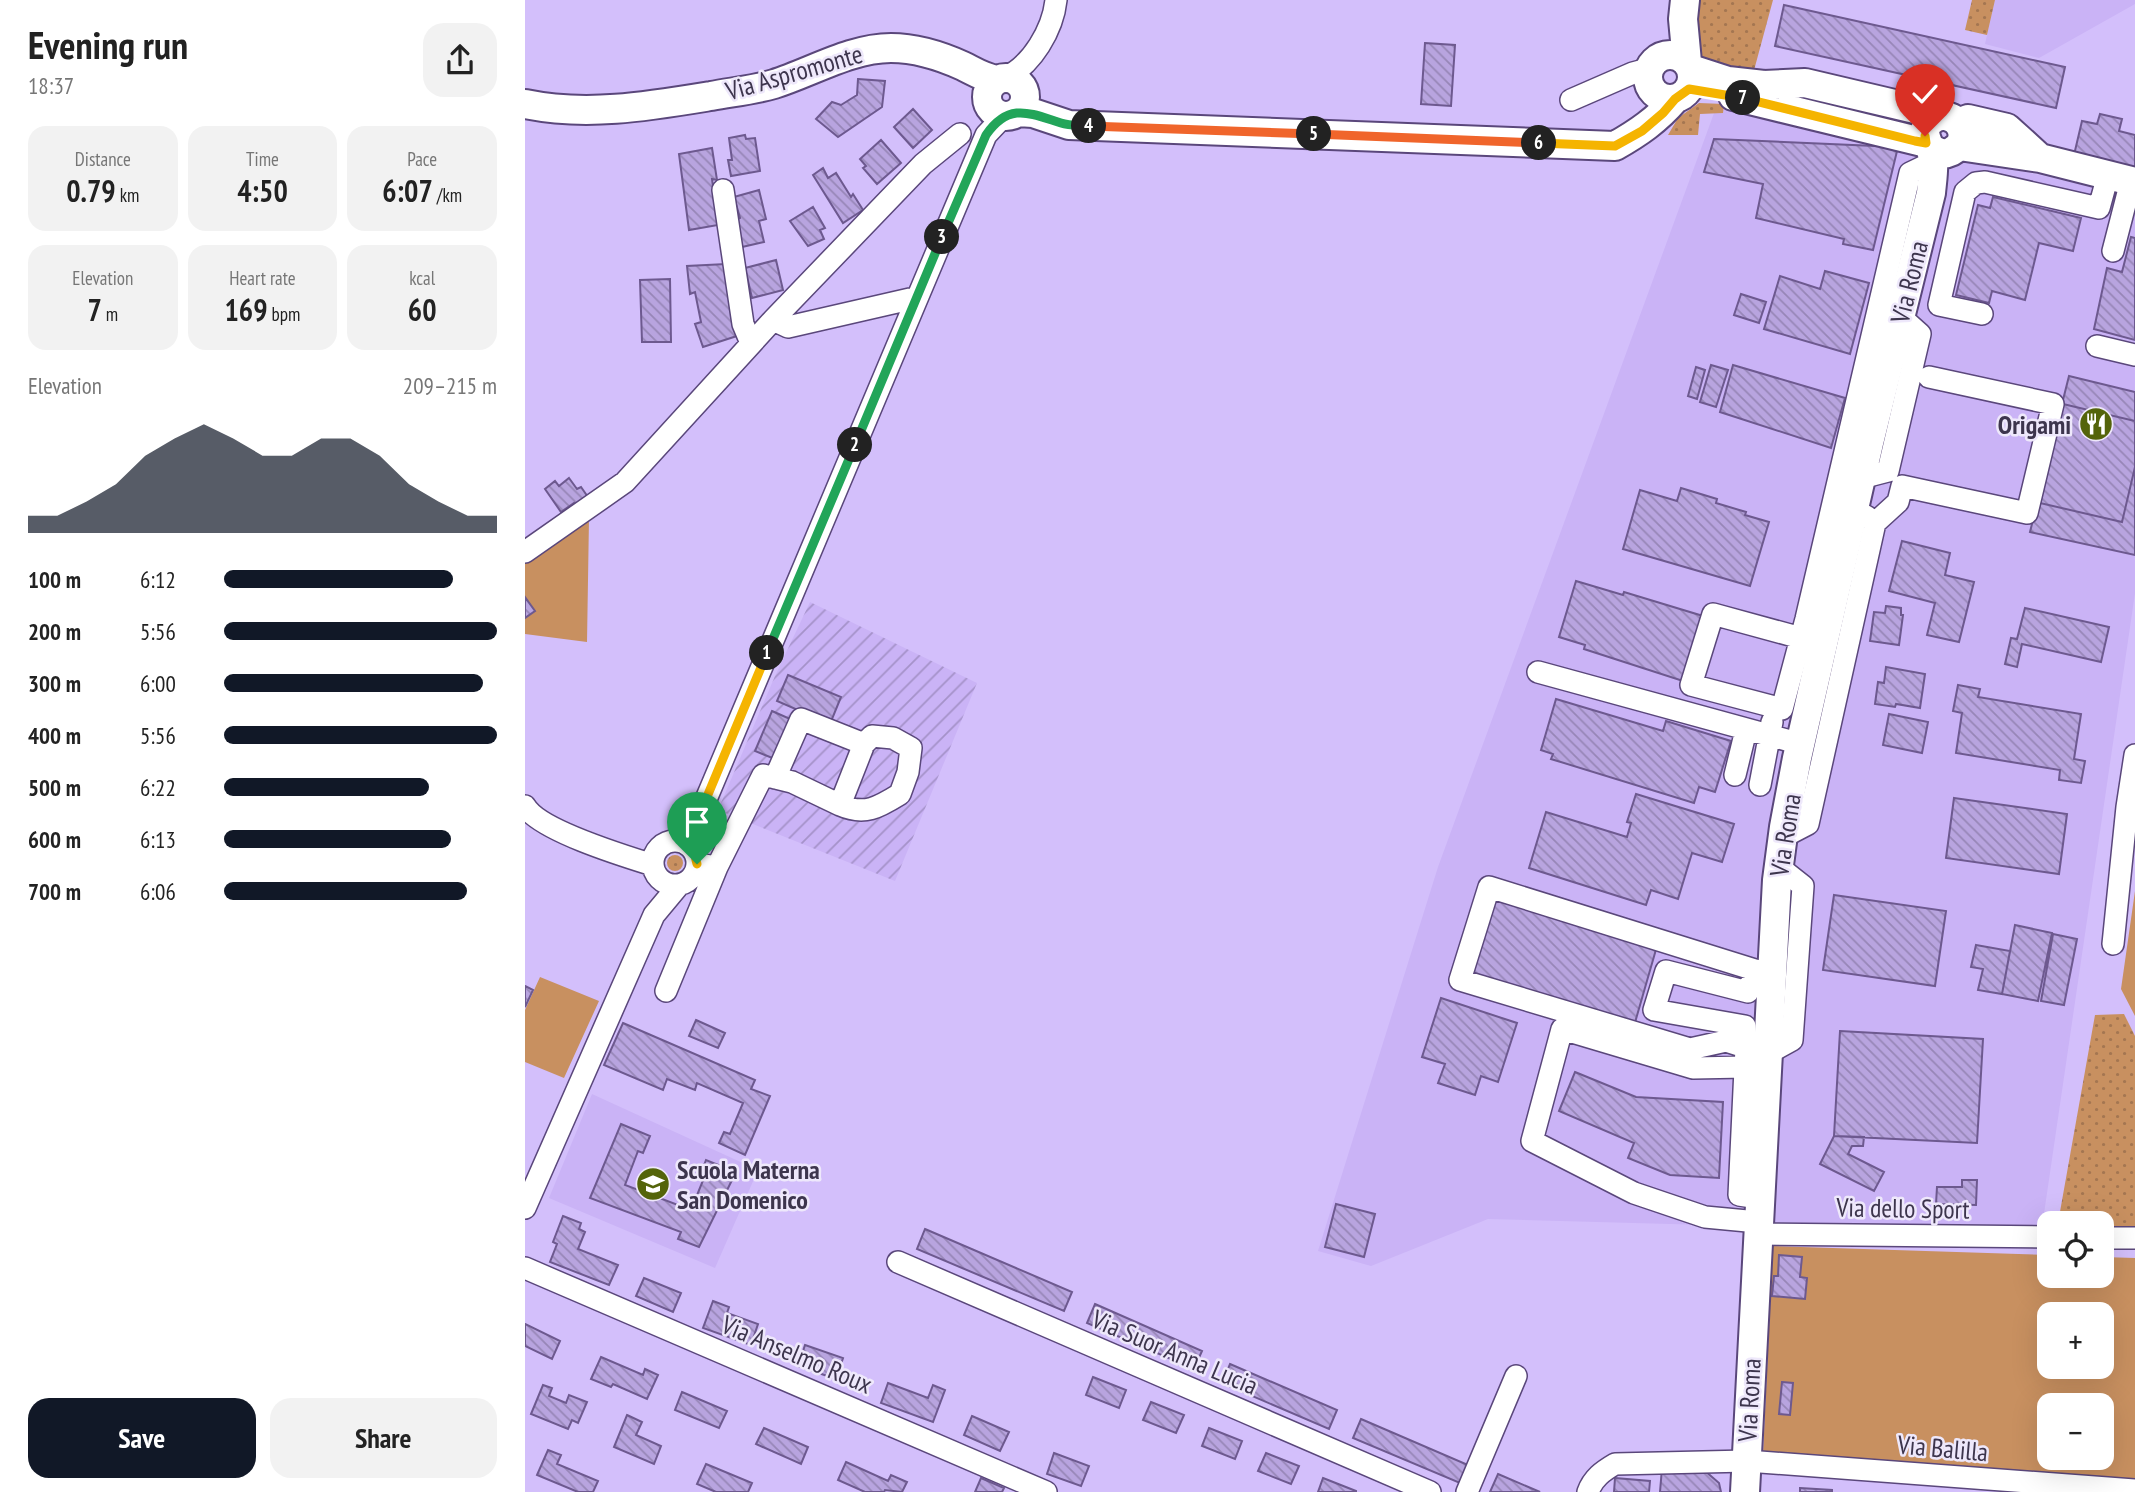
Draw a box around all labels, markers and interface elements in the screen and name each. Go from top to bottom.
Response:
text: Evening run [28,20,188,69]
button: share [423,23,497,97]
street label: Via Aspromonte [721,37,866,108]
pin [1895,64,1955,136]
text: 18:37 [28,71,74,100]
icon: check [1906,75,1944,113]
pin: 7 [1725,80,1761,116]
text: 7 [1738,85,1747,109]
pin: 4 [1071,108,1107,144]
text: 4 [1084,113,1093,137]
pin: 5 [1297,116,1331,152]
text: 5 [1309,121,1318,145]
pin: 6 [1521,125,1557,160]
text: 6 [1534,130,1543,154]
text: Distance [75,147,131,171]
text: Time [246,147,279,171]
text: Pace [407,147,437,171]
text: 0.79 [66,171,116,210]
text: 4:50 [237,171,288,210]
text: 6:07 [382,171,433,210]
text: km [116,183,139,207]
text: /km [433,183,462,207]
pin: 3 [925,219,959,254]
text: 3 [937,224,946,248]
street label: Via Roma [1883,237,1935,328]
text: Elevation [72,266,133,290]
text: Heart rate [229,266,296,290]
text: kcal [409,266,435,290]
text: 7 [87,290,102,329]
text: 169 [225,290,268,329]
text: 60 [408,290,437,329]
text: m [102,302,118,326]
text: bpm [268,302,300,326]
text: Elevation [28,371,102,400]
text: 209–215 m [403,371,497,400]
restaurant icon: Origami [2077,405,2115,443]
place label: Origami [1998,408,2071,441]
pin: 2 [837,428,873,462]
text: 2 [850,432,859,456]
text: 100 m [28,565,81,594]
text: 6:12 [140,565,176,594]
text: 200 m [28,617,81,646]
text: 5:56 [140,617,176,646]
pin: 1 [749,636,785,670]
text: 1 [762,640,771,664]
text: 300 m [28,669,81,698]
text: 6:00 [140,669,176,698]
text: 400 m [28,721,81,750]
text: 5:56 [140,721,176,750]
text: 500 m [28,773,81,802]
text: 6:22 [140,773,176,802]
street label: Via Roma [1762,791,1808,880]
pin [667,792,727,864]
icon: arrive [678,803,716,841]
text: 600 m [28,825,81,854]
text: 6:13 [140,825,176,854]
text: 700 m [28,877,81,906]
text: 6:06 [140,877,176,906]
place label: Scuola Materna San Domenico [677,1153,820,1216]
school or university icon: Scuola Materna San Domenico [634,1165,672,1203]
street label: Via dello Sport [1835,1190,1970,1226]
map controls [2037,1211,2114,1470]
button: locate [2037,1211,2114,1288]
street label: Via Suor Anna Lucia [1086,1302,1263,1402]
button: + [2037,1302,2114,1379]
street label: Via Anselmo Roux [716,1307,878,1401]
street label: Via Roma [1730,1357,1768,1444]
button: − [2037,1393,2114,1470]
button: Save [28,1398,256,1478]
button: Share [270,1398,497,1478]
street label: Via Balilla [1896,1428,1990,1468]

